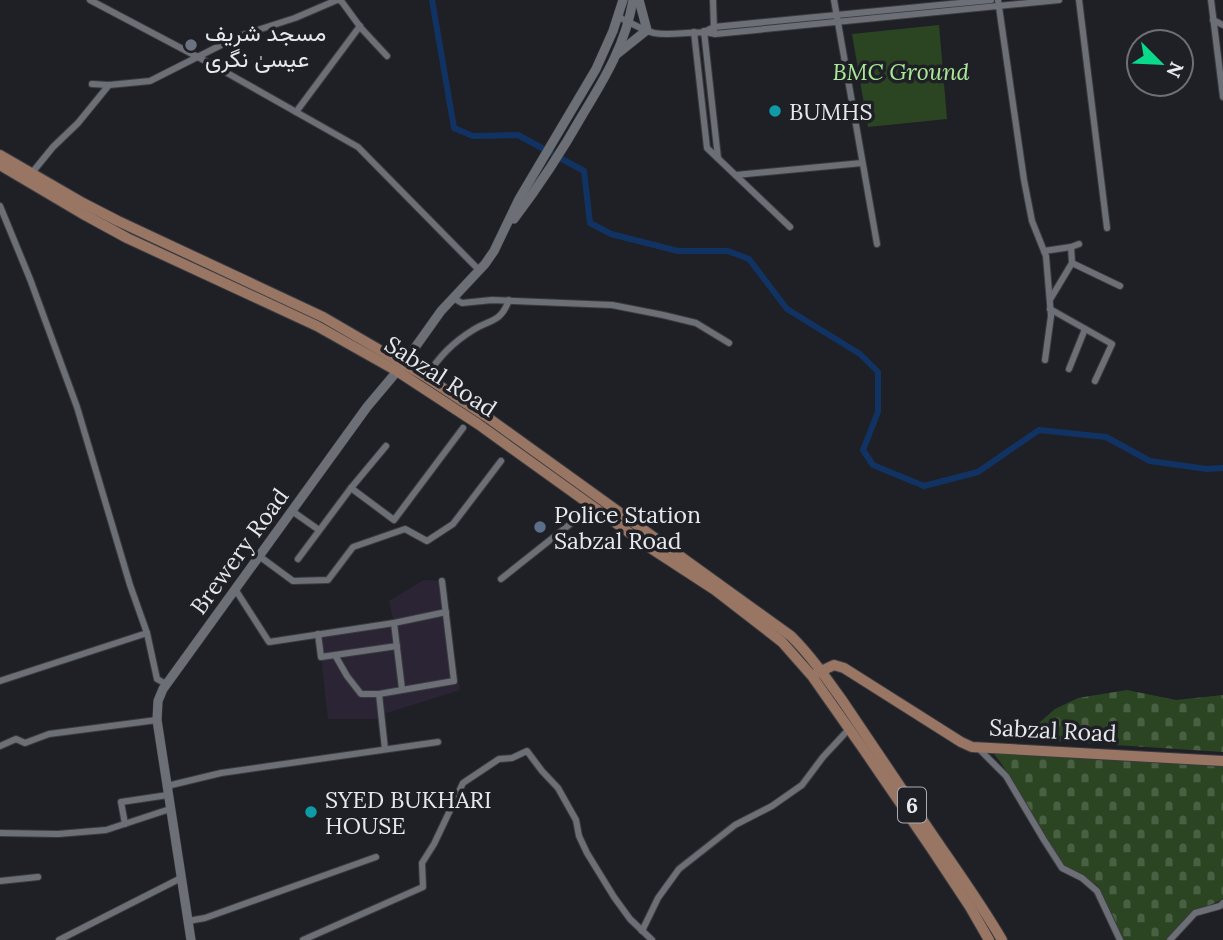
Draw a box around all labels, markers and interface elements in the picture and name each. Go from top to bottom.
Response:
place label: مسجد شریف عیسیٰ نگری [205,18,326,74]
north arrow [1125,28,1195,98]
marker: مسجد شریف عیسیٰ نگری [183,37,199,53]
park label: BMC Ground [833,57,970,86]
text: N [1161,58,1189,82]
place label: BUMHS [789,97,873,126]
marker: BUMHS [767,103,783,119]
street label: Sabzal Road [380,329,503,423]
street label: Brewery Road [184,482,295,620]
place label: Police Station Sabzal Road [554,500,701,555]
marker: Police Station Sabzal Road [532,519,548,535]
street label: Sabzal Road [989,712,1118,748]
place label: SYED BUKHARI HOUSE [325,785,492,840]
road number: 6 [898,788,926,822]
marker: SYED BUKHARI HOUSE [303,804,319,820]

